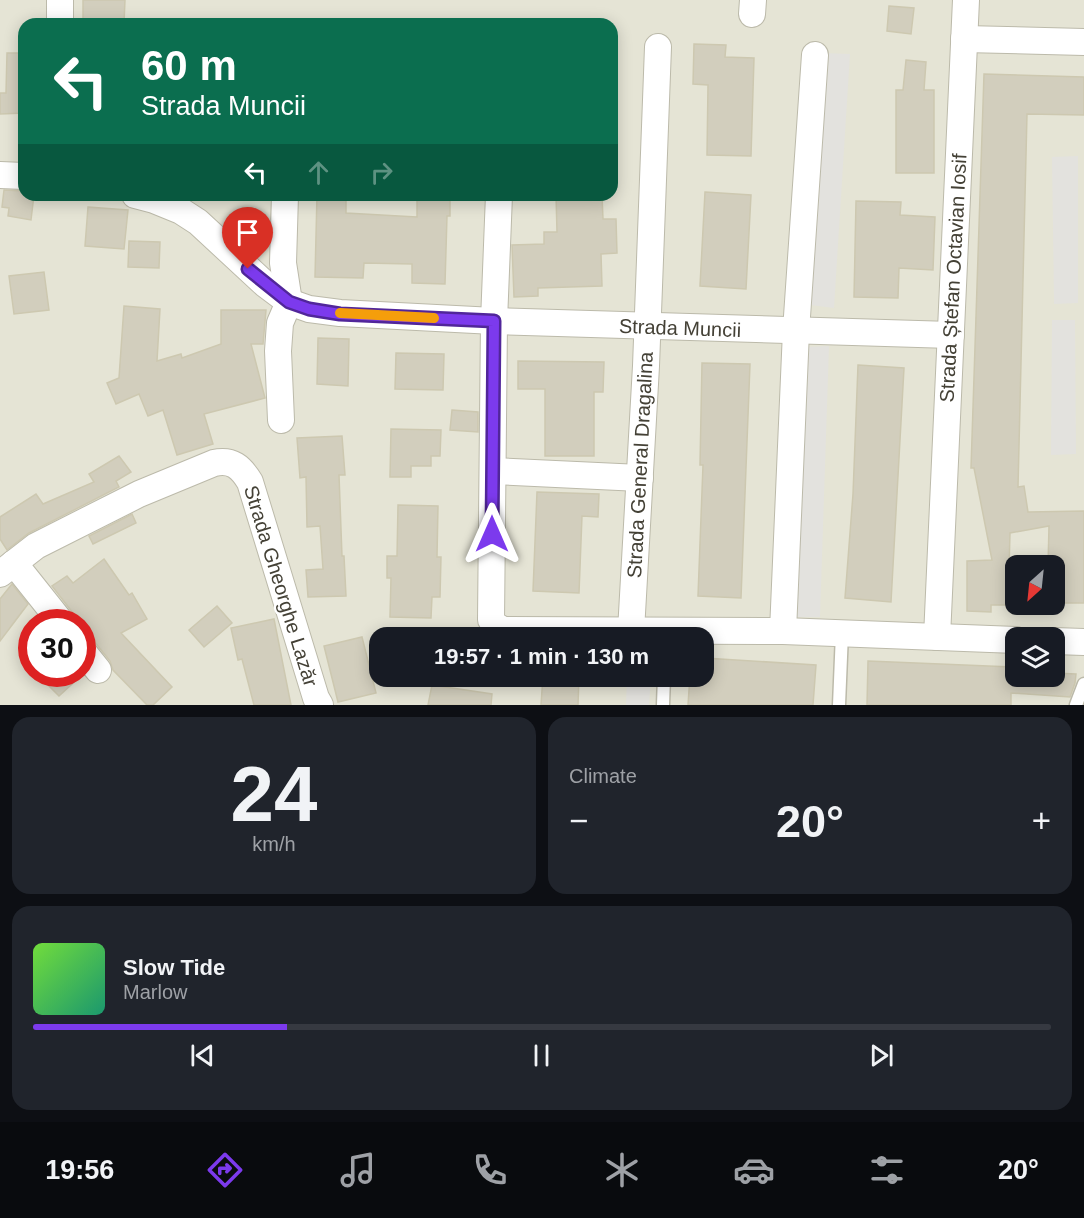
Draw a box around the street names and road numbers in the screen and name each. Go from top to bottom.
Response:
street label: Strada Ștefan Octavian Iosif [935,153,971,403]
street label: Strada Muncii [619,315,741,341]
street label: Strada General Dragalina [623,350,657,579]
street label: Strada Gheorghe Lazăr [240,483,322,689]

